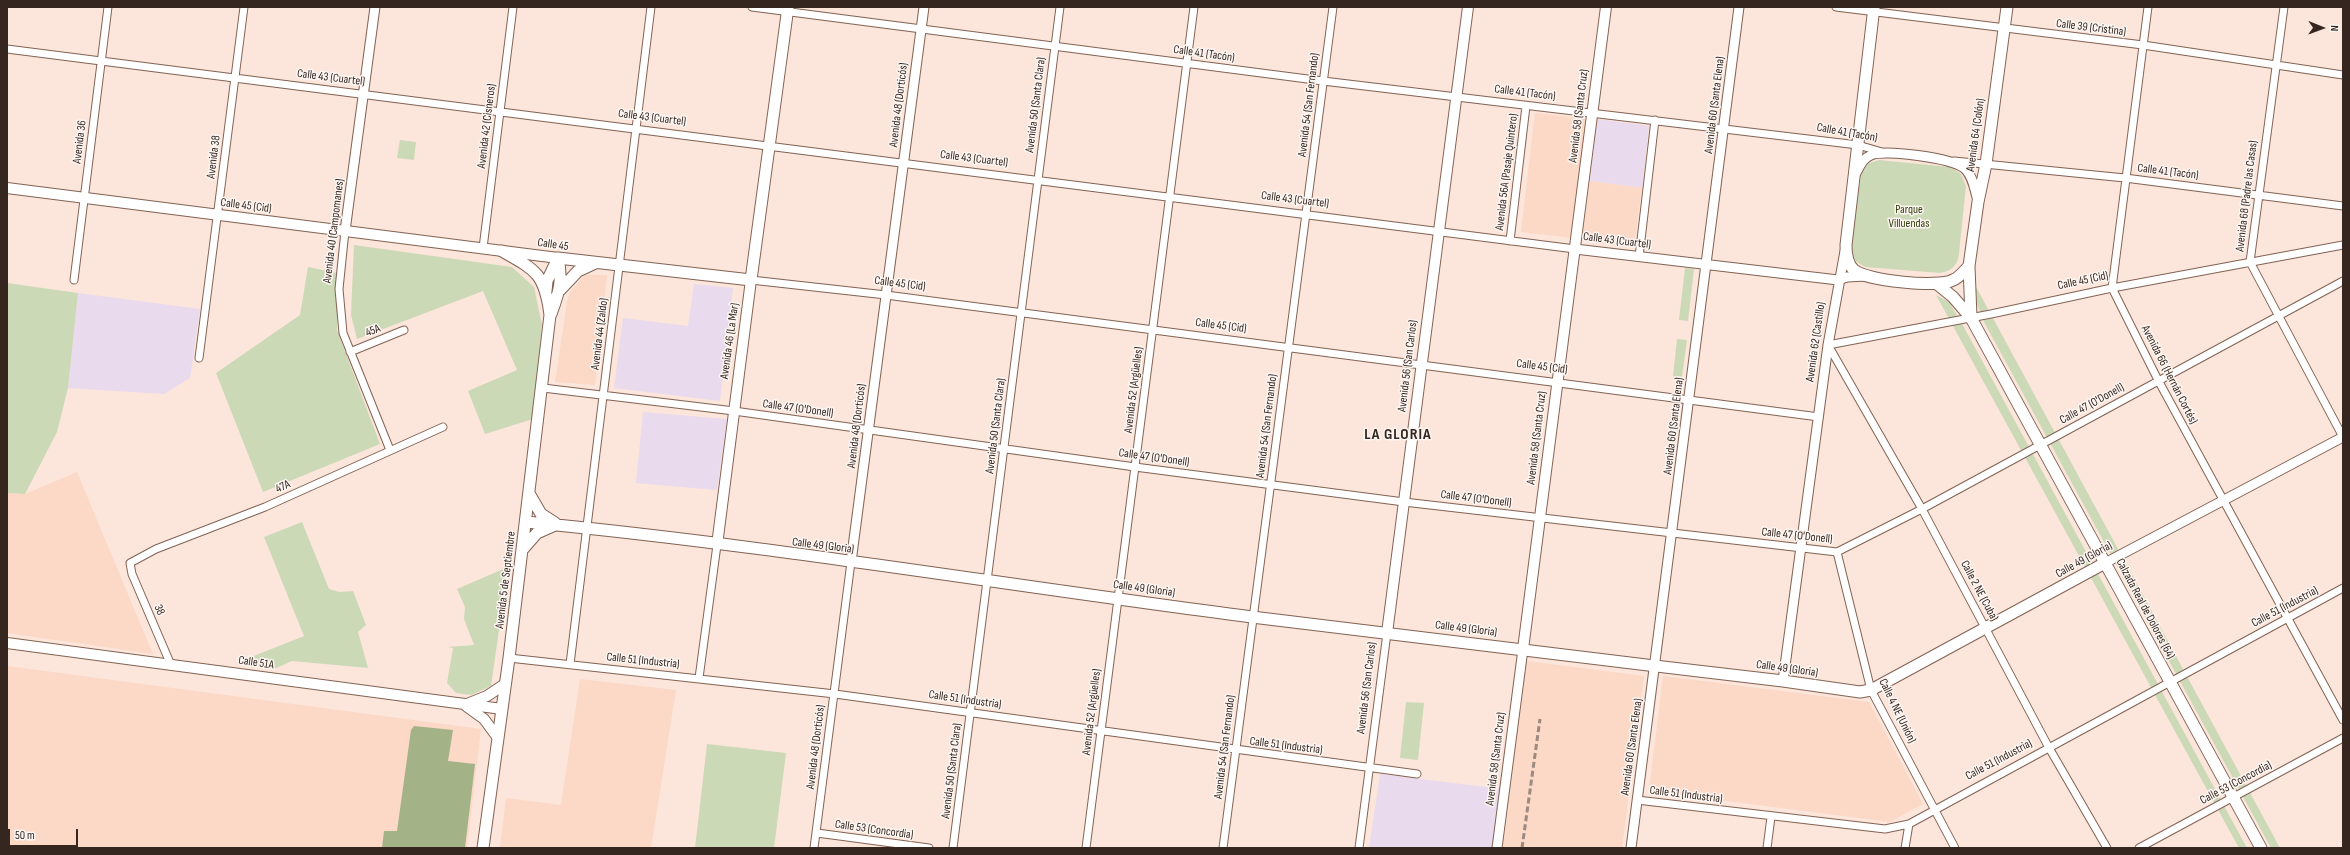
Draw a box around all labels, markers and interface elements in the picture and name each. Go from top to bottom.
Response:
north arrow [2302,8,2342,48]
street label: Calle 39 (Cristina) [2055,17,2127,39]
text: N [2328,25,2341,31]
street label: Calle 41 (Tacón) [1173,43,1235,65]
street label: Avenida 54 (San Fernando) [1295,52,1323,158]
street label: Avenida 50 (Santa Clara) [1023,56,1049,154]
street label: Avenida 60 (Santa Elena) [1702,56,1728,154]
street label: Avenida 48 (Dorticós) [887,62,911,148]
street label: Calle 43 (Cuartel) [296,67,366,89]
street label: Avenida 58 (Santa Cruz) [1566,68,1592,164]
street label: Calle 41 (Tacón) [1494,82,1556,104]
street label: Avenida 42 (Cisneros) [475,83,499,169]
street label: Avenida 64 (Colón) [1964,97,1988,173]
street label: Calle 43 (Cuartel) [617,107,687,129]
street label: Avenida 56A (Pasaje Quintero) [1493,113,1521,231]
street label: Avenida 36 [70,120,90,164]
street label: Calle 41 (Tacón) [1815,121,1879,145]
street label: Avenida 38 [204,135,224,179]
street label: Avenida 68 (Padre las Casas) [2233,140,2261,252]
street label: Calle 43 (Cuartel) [939,148,1009,170]
street label: Calle 41 (Tacón) [2137,161,2199,183]
street label: Avenida 40 (Campomanes) [320,178,348,284]
street label: Calle 43 (Cuartel) [1260,189,1330,211]
street label: Calle 45 (Cid) [220,196,272,216]
park label: Parque Villuendas [1888,203,1930,231]
street label: Calle 43 (Cuartel) [1582,230,1652,252]
street label: Calle 45 [537,236,569,254]
street label: Calle 45 (Cid) [2056,269,2110,293]
street label: Calle 45 (Cid) [874,274,926,294]
street label: Avenida 44 (Zaldo) [588,297,612,371]
street label: Avenida 62 (Castillo) [1803,301,1829,383]
street label: Avenida 46 (La Mar) [718,302,742,380]
street label: Calle 45 (Cid) [1195,316,1247,336]
street label: Avenida 56 (San Carlos) [1395,319,1421,413]
street label: 45A [363,322,383,340]
street label: Avenida 66 (Hernán Cortés) [2138,323,2200,427]
street label: Avenida 52 (Argüelles) [1122,346,1146,434]
street label: Calle 45 (Cid) [1516,357,1568,377]
street label: Avenida 54 (San Fernando) [1253,373,1281,479]
street label: Avenida 50 (Santa Clara) [983,377,1009,475]
street label: Avenida 60 (Santa Elena) [1661,377,1687,475]
street label: Calle 47 (O'Donell) [2057,380,2127,428]
street label: Avenida 48 (Dorticós) [845,383,869,469]
street label: Avenida 58 (Santa Cruz) [1524,390,1550,486]
street label: Calle 47 (O'Donell) [762,397,834,421]
district label: LA GLORIA [1364,425,1432,445]
street label: Calle 47 (O'Donell) [1118,446,1190,470]
street label: 47A [273,477,293,497]
street label: Calle 47 (O'Donell) [1440,488,1512,510]
street label: Calle 47 (O'Donell) [1761,525,1833,547]
street label: Avenida 5 de Septiembre [493,530,519,630]
street label: Calle 49 (Gloria) [791,535,855,557]
street label: Calle 49 (Gloria) [2053,539,2115,581]
street label: Calzada Real de Dolores (64) [2112,556,2178,662]
street label: Calle 2 NE (Cuba) [1957,558,2001,624]
street label: Calle 49 (Gloria) [1112,578,1176,600]
street label: Calle 51 (Industria) [2249,583,2321,631]
street label: 38 [150,602,168,618]
street label: Calle 49 (Gloria) [1434,618,1498,640]
street label: Avenida 56 (San Carlos) [1354,641,1380,735]
street label: Calle 51 (Industria) [606,650,680,672]
street label: Calle 51A [237,653,275,673]
street label: Calle 49 (Gloria) [1755,658,1819,680]
street label: Avenida 52 (Argüelles) [1080,668,1104,756]
street label: Calle 4 NE (Unión) [1875,676,1919,746]
street label: Calle 51 (Industria) [928,688,1002,712]
street label: Avenida 54 (San Fernando) [1211,694,1239,800]
street label: Avenida 60 (Santa Elena) [1618,698,1646,796]
street label: Avenida 48 (Dorticós) [804,704,828,790]
street label: Avenida 58 (Santa Cruz) [1483,711,1509,807]
street label: Avenida 50 (Santa Clara) [939,722,965,820]
street label: Calle 51 (Industria) [1249,734,1323,758]
street label: Calle 51 (Industria) [1963,736,2035,784]
street label: Calle 53 (Concordia) [2198,758,2274,808]
street label: Calle 51 (Industria) [1649,783,1723,807]
street label: Calle 53 (Concordia) [834,817,914,843]
scale bar [10,821,80,847]
text: 50 m [15,828,35,843]

